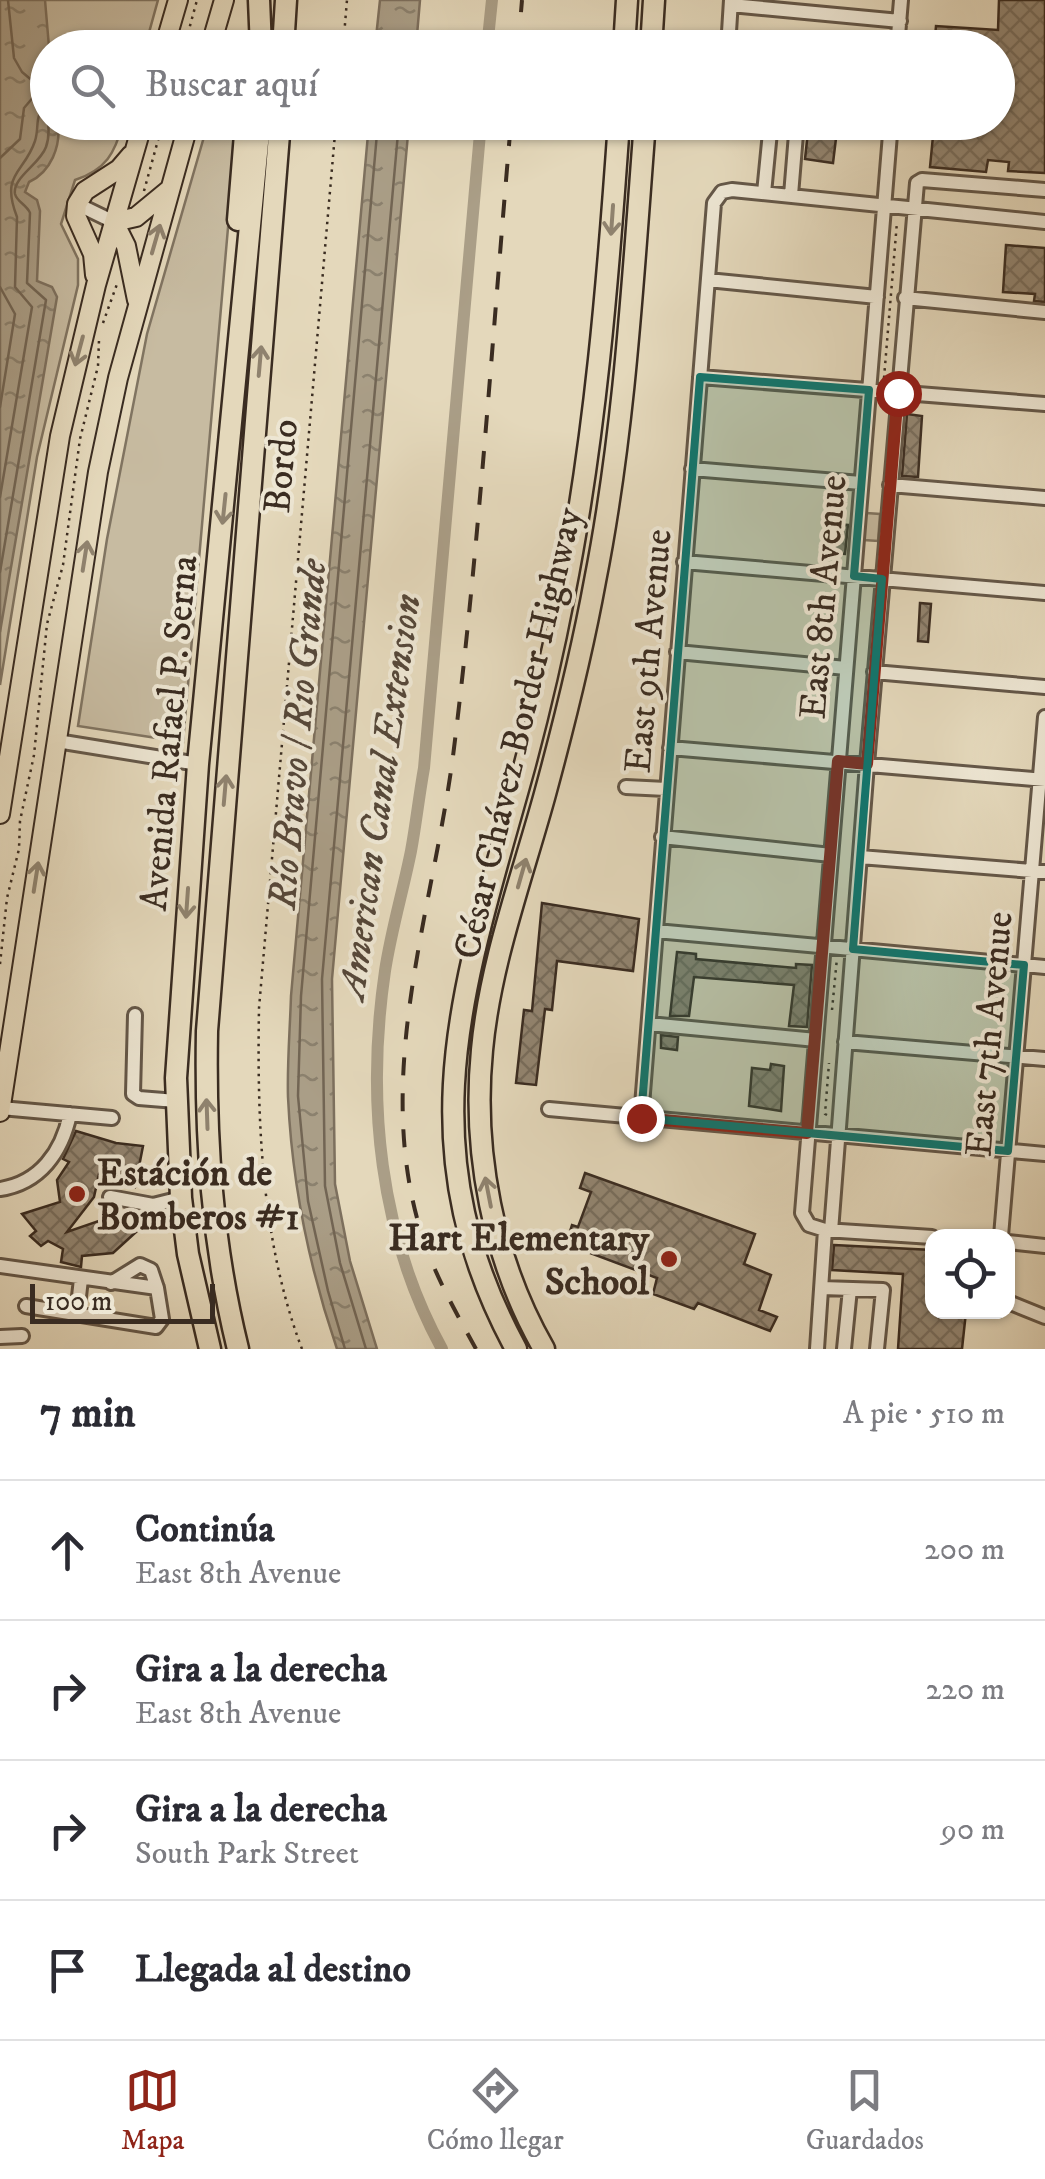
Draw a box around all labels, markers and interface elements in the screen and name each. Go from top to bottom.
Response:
search box [30,30,1015,140]
icon: search [65,58,120,113]
text: Buscar aquí [145,61,318,109]
one-way arrow [603,203,622,235]
one-way arrow [148,224,166,256]
one-way arrow [69,334,87,366]
one-way arrow [251,346,270,378]
route start [876,371,922,417]
street label: Bordo [254,417,310,515]
street label: East 8th Avenue [789,473,859,721]
one-way arrow [214,493,233,525]
street label: César Chávez Border Highway [444,502,594,964]
street label: East 9th Avenue [614,527,684,775]
one-way arrow [77,541,95,573]
street label: Avenida Rafael P. Serna [131,553,209,913]
water label: Río Bravo / Rio Grande [259,556,339,912]
water label: American Canal Extension [327,591,434,1006]
one-way arrow [216,774,235,806]
one-way arrow [514,857,533,889]
one-way arrow [27,862,46,894]
one-way arrow [178,886,197,918]
street label: East 7th Avenue [955,910,1025,1159]
route end [619,1096,665,1142]
one-way arrow [197,1099,216,1131]
place label: Estáción de Bomberos #1 [97,1150,299,1242]
one-way arrow [478,1176,497,1209]
marker: Estáción de Bomberos #1 [66,1183,88,1205]
place label: Hart Elementary School [388,1215,650,1307]
map controls [925,1229,1015,1319]
button: locate [925,1229,1015,1319]
marker: Hart Elementary School [658,1248,680,1270]
scale bar [30,1279,215,1324]
text: 100 m [45,1284,112,1319]
text: 7 min [40,1388,135,1440]
text: A pie · 510 m [843,1394,1005,1434]
text: Continúa [135,1506,275,1554]
icon: ahead [40,1523,95,1578]
text: 200 m [924,1530,1005,1570]
text: East 8th Avenue [135,1554,341,1594]
text: Gira a la derecha [135,1646,387,1694]
icon: right [40,1663,95,1718]
text: 220 m [925,1670,1005,1710]
text: East 8th Avenue [135,1694,341,1734]
text: Gira a la derecha [135,1786,387,1834]
icon: right [40,1803,95,1858]
text: 90 m [941,1810,1005,1850]
text: South Park Street [135,1834,359,1874]
icon: arrive [40,1943,95,1998]
text: Llegada al destino [135,1946,411,1994]
tab: Mapa [121,2063,185,2158]
tab: Cómo llegar [427,2063,564,2158]
tab: Guardados [806,2063,924,2158]

